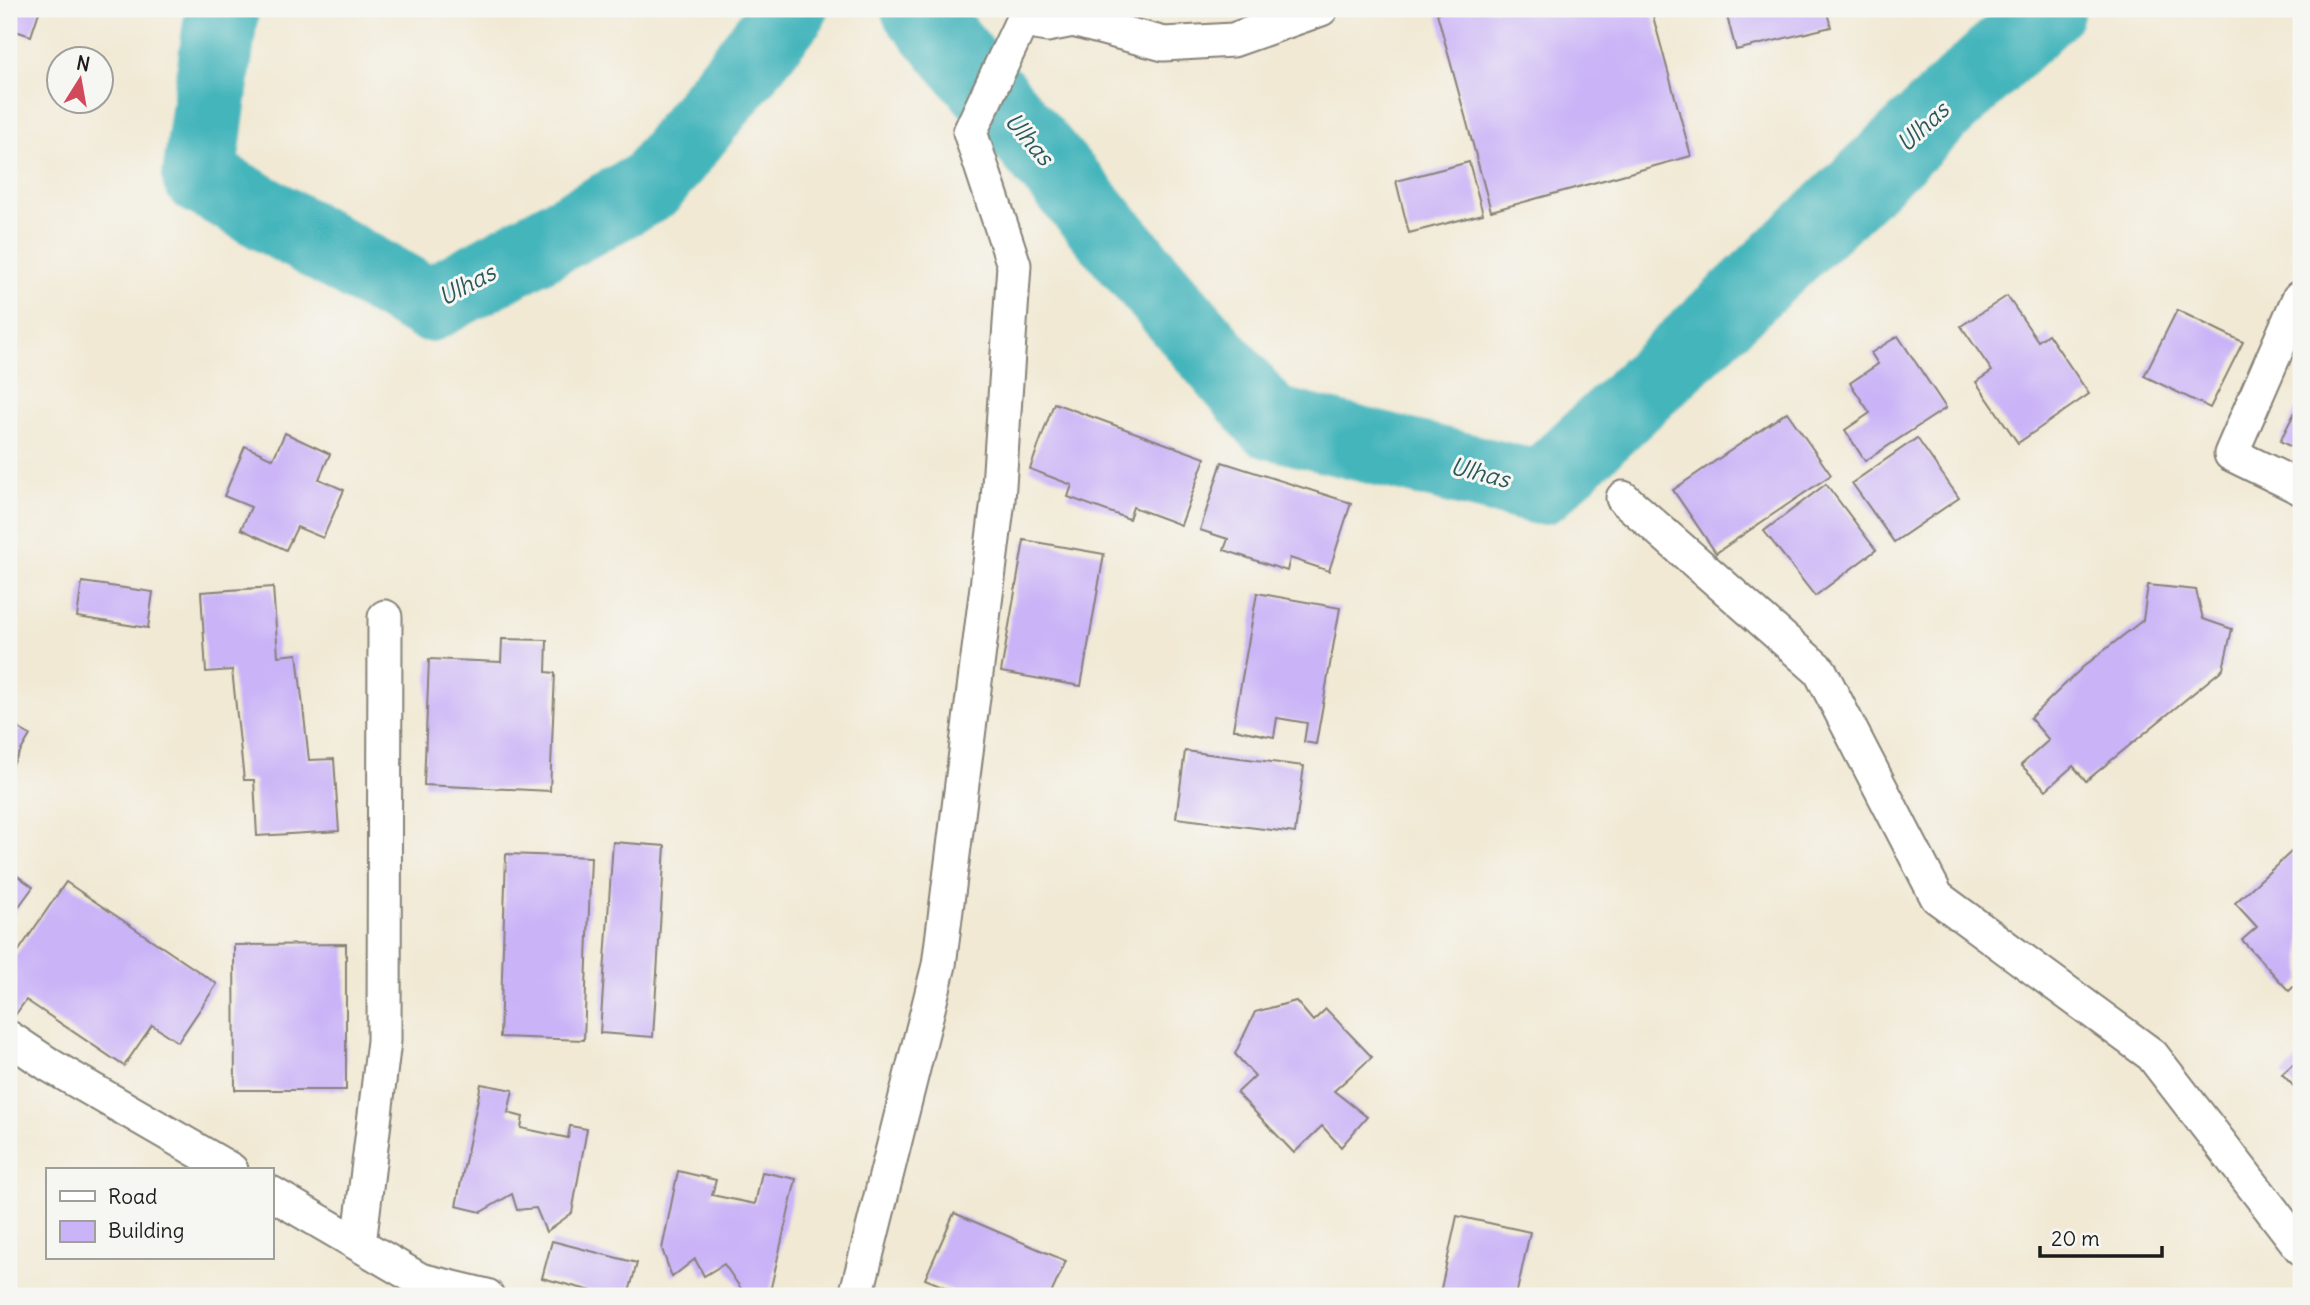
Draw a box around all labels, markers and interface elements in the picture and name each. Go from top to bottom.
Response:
north arrow [46,46,116,116]
text: N [75,50,92,76]
water label: Ulhas [1890,94,1955,158]
water label: Ulhas [999,106,1061,172]
water label: Ulhas [433,256,501,311]
water label: Ulhas [1447,450,1514,494]
legend [46,1168,273,1260]
text: Road [108,1183,157,1210]
scale bar [2040,1214,2163,1258]
text: Building [108,1217,184,1244]
text: 20 m [2051,1225,2100,1252]

